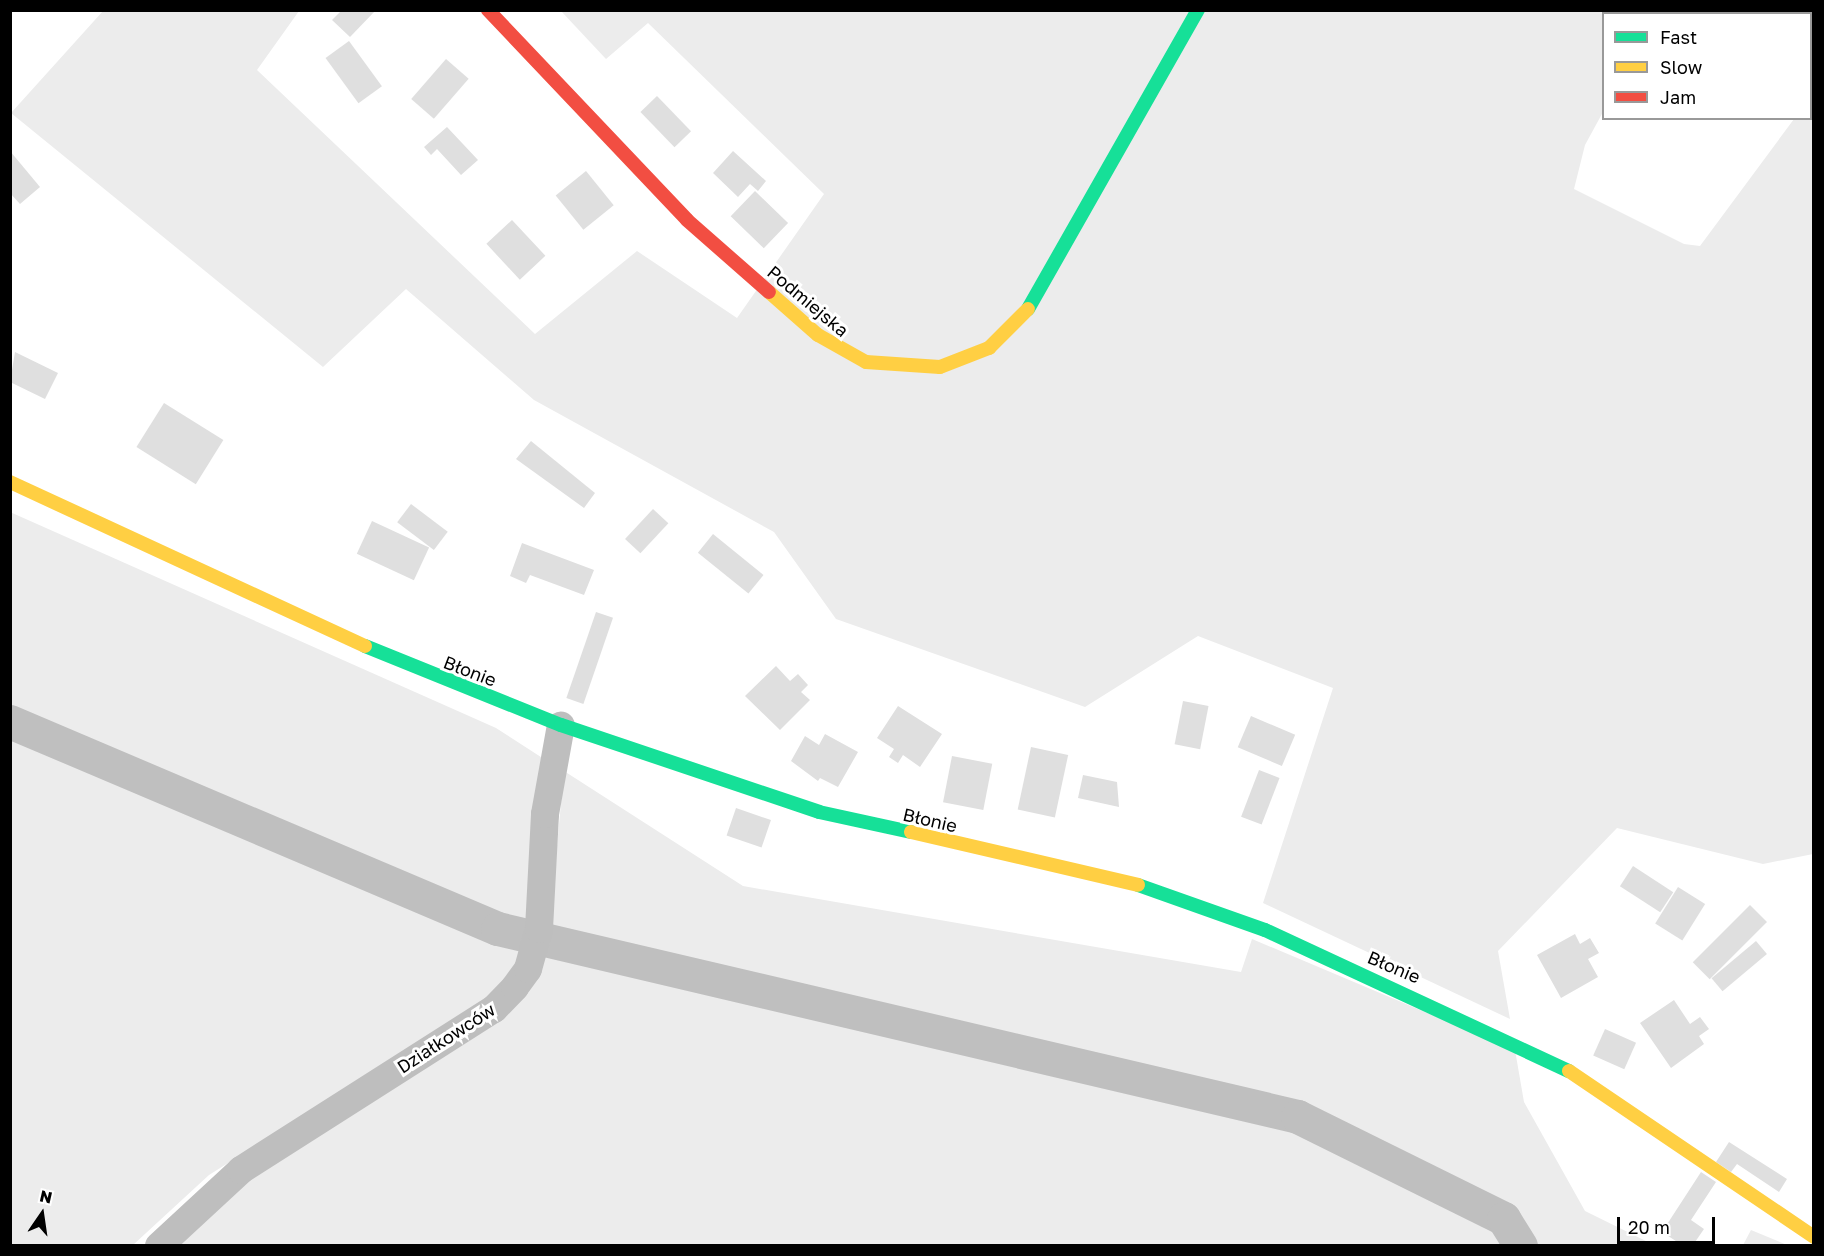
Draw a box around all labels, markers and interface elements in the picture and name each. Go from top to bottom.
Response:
legend [1602,12,1812,120]
text: Fast [1660,26,1697,48]
text: Slow [1660,56,1702,78]
text: Jam [1660,86,1696,108]
street label: Podmiejska [763,261,853,341]
street label: Błonie [440,651,500,691]
street label: Błonie [901,803,959,837]
street label: Błonie [1364,946,1424,988]
street label: Działkowców [393,998,499,1078]
north arrow [12,1184,72,1244]
text: N [38,1185,54,1208]
scale bar [1620,1205,1718,1243]
text: 20 m [1628,1216,1670,1238]

